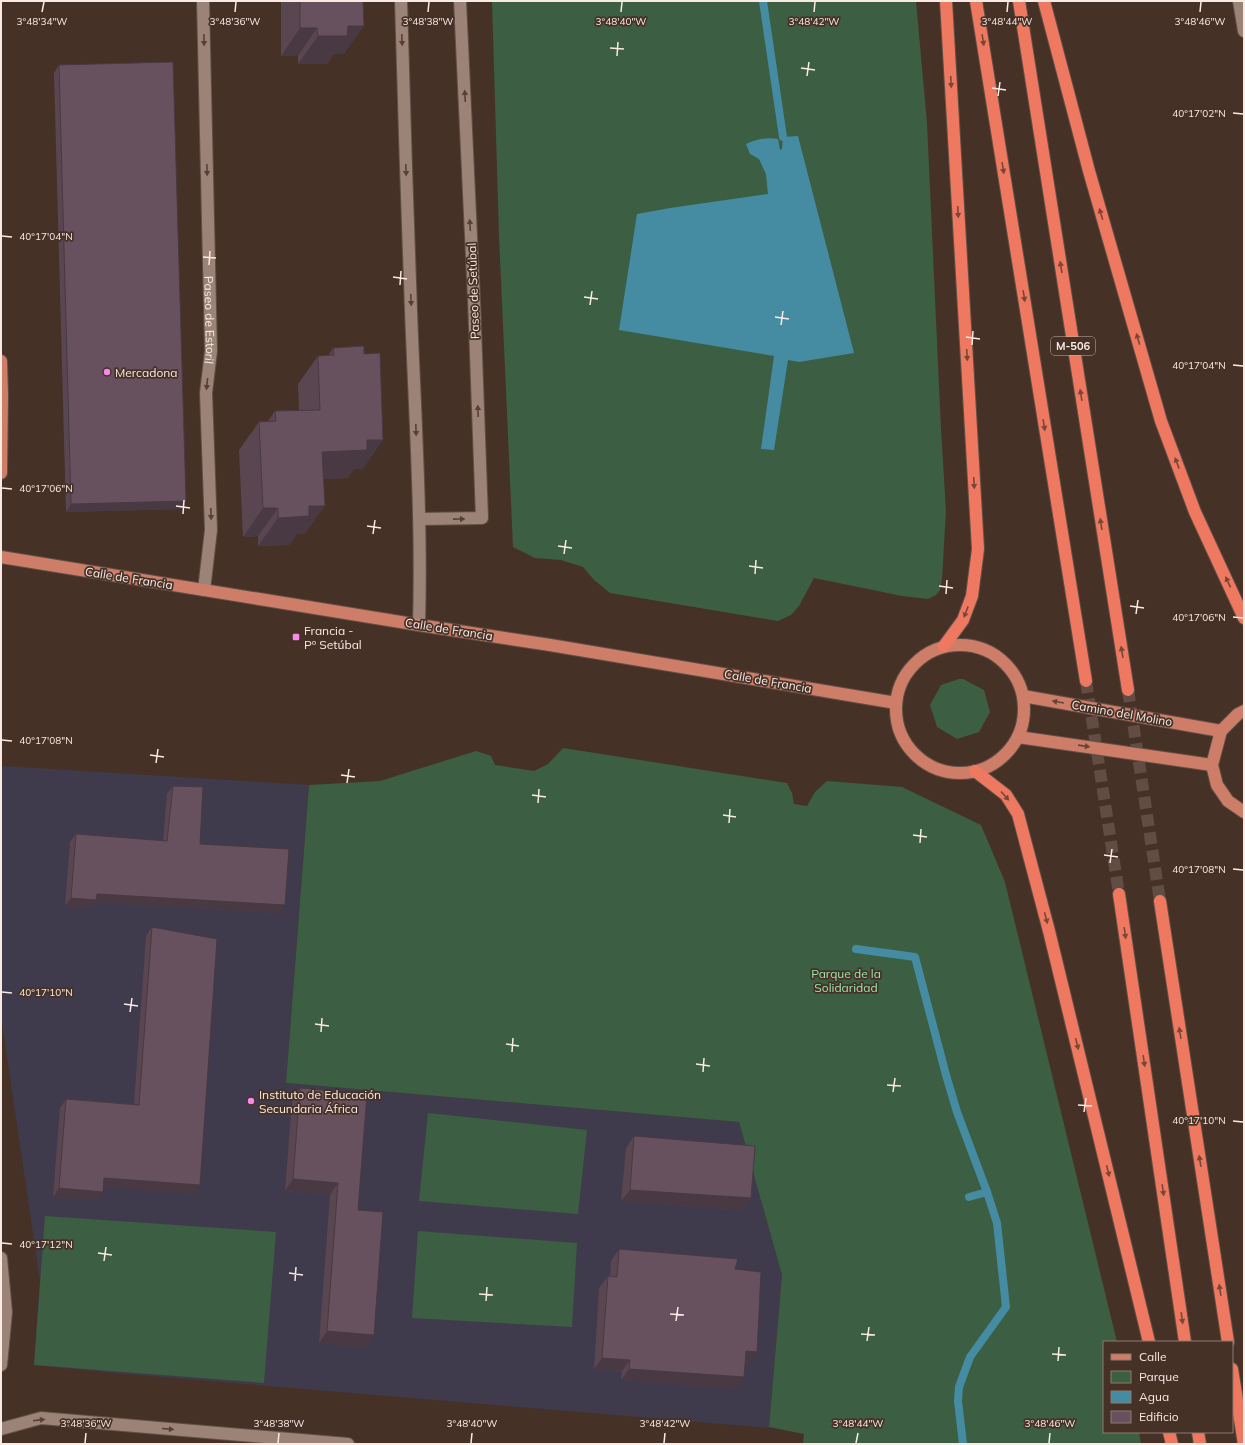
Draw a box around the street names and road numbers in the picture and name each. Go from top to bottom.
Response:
street label: Paseo de Setúbal [464,243,482,339]
street label: Paseo de Estoril [202,276,219,365]
road number: M-506 [1051,337,1095,355]
street label: Calle de Francia [84,564,174,592]
street label: Calle de Francia [404,615,494,643]
street label: Calle de Francia [723,666,813,696]
street label: Camino del Molino [1070,697,1174,729]

